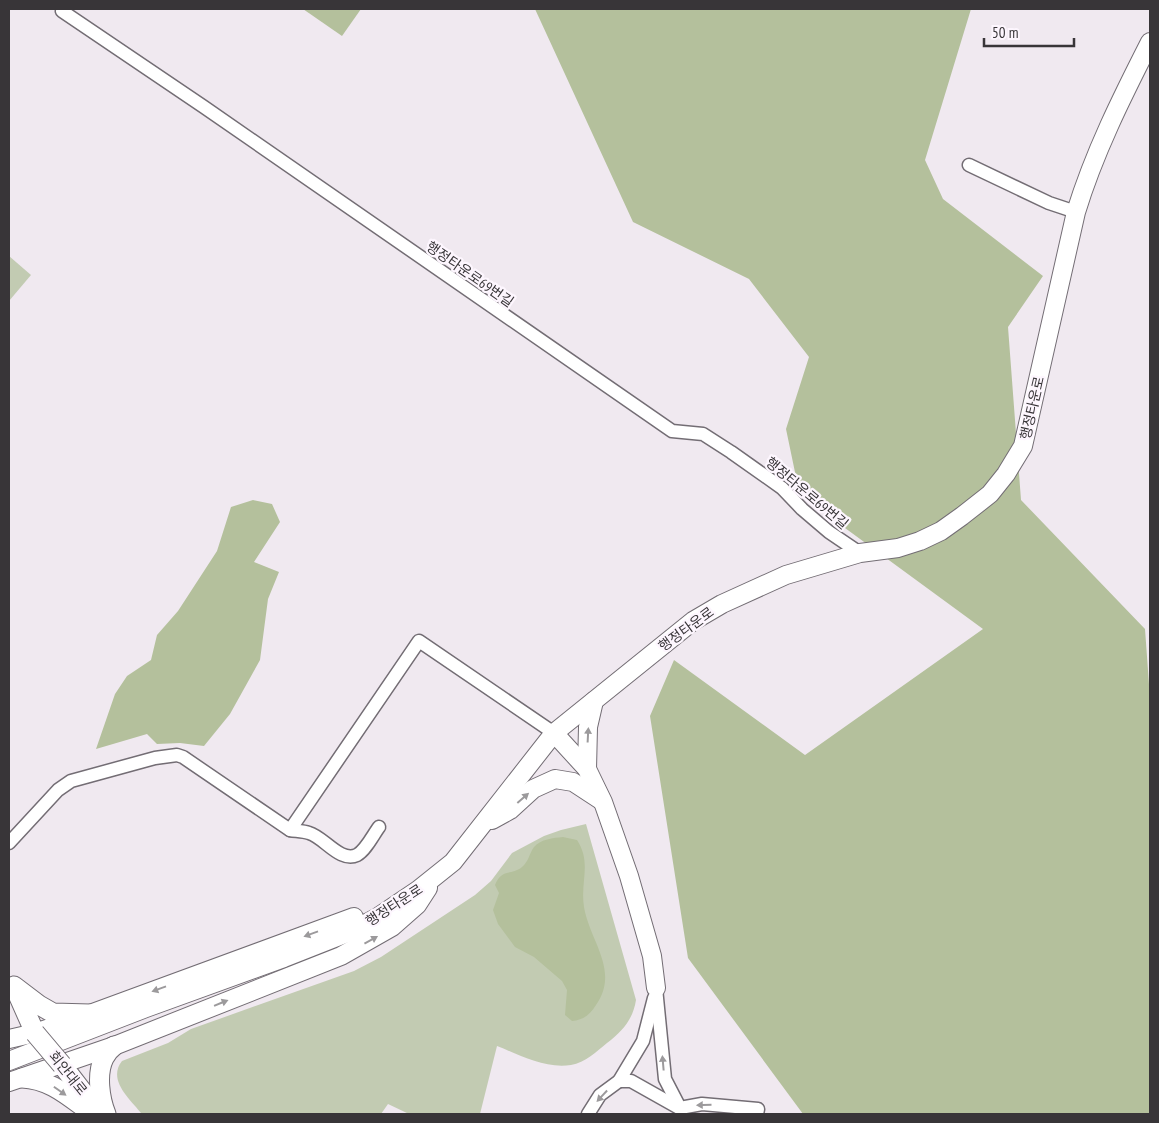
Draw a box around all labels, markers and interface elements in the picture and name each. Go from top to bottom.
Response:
scale bar [984,15,1074,47]
text: 50 m [992,23,1018,42]
street label: 행정타운로69번길 [423,237,517,311]
street label: 행정타운로 [1016,374,1048,441]
street label: 행정타운로69번길 [762,453,852,533]
street label: 행정타운로 [655,603,717,655]
one-way arrow [585,727,593,743]
one-way arrow [517,792,529,804]
street label: 행정타운로 [362,880,426,930]
one-way arrow [304,931,319,938]
one-way arrow [364,935,378,944]
one-way arrow [151,986,166,993]
one-way arrow [214,998,229,1006]
street label: 회안대로 [45,1047,91,1099]
one-way arrow [659,1055,667,1071]
one-way arrow [53,1086,67,1096]
one-way arrow [596,1090,607,1102]
one-way arrow [695,1101,711,1109]

